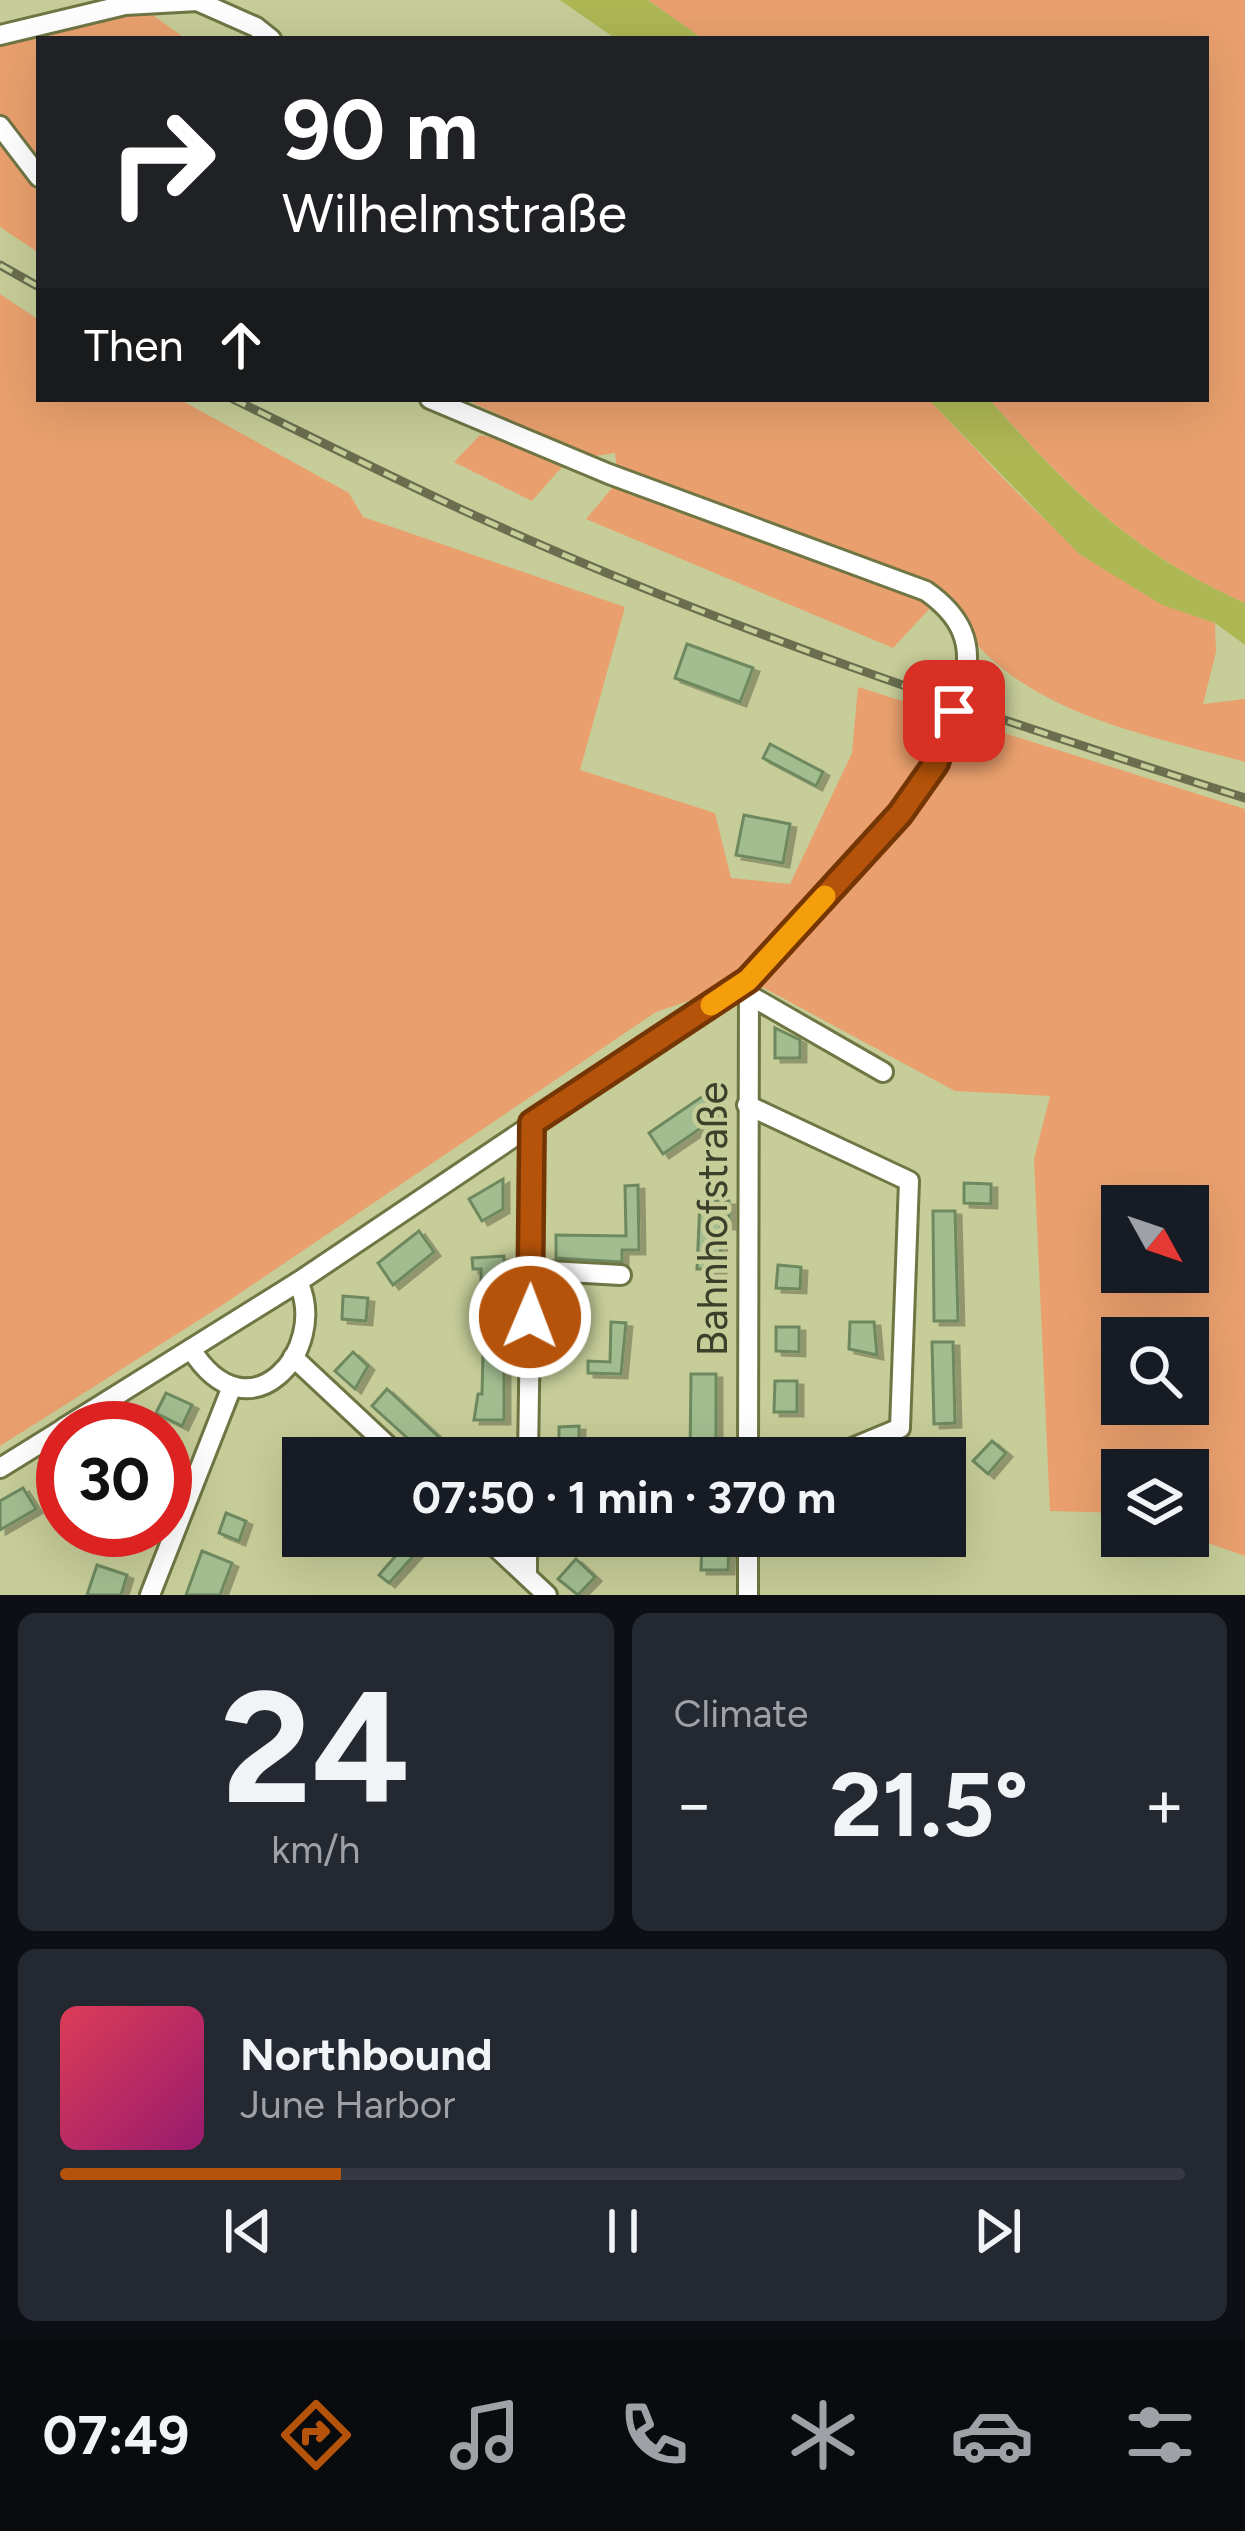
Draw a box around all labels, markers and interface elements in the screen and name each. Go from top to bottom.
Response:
text: 90 m [282,79,478,180]
icon: right [84,84,240,240]
text: Wilhelmstraße [282,181,627,246]
icon: ahead [208,312,274,378]
text: Then [84,318,184,372]
pin [903,660,1005,762]
icon: arrive [921,678,987,744]
street label: Bahnhofstraße [687,1082,738,1356]
north arrow [1101,1185,1209,1293]
map controls [1101,1185,1209,1557]
position arrow [467,1254,593,1380]
button: search [1101,1317,1209,1425]
speed limit sign: 30 [36,1401,192,1557]
button: layers [1101,1449,1209,1557]
text: 07:50 · 1 min · 370 m [412,1470,836,1524]
text: 24 [221,1654,410,1841]
text: Climate [674,1690,808,1737]
text: 21.5° [830,1750,1029,1859]
text: − [674,1764,715,1844]
text: + [1144,1764,1185,1844]
text: km/h [271,1826,360,1873]
text: Northbound [240,2027,493,2081]
text: June Harbor [240,2081,456,2128]
icon: previous [215,2198,281,2264]
icon: pause [590,2198,656,2264]
icon: next [965,2198,1031,2264]
icon: directions [274,2393,358,2477]
icon: music [443,2393,527,2477]
icon: phone [612,2393,696,2477]
icon: climate [781,2393,865,2477]
icon: car [950,2393,1034,2477]
icon: filters [1118,2393,1202,2477]
text: 07:49 [42,2403,189,2468]

